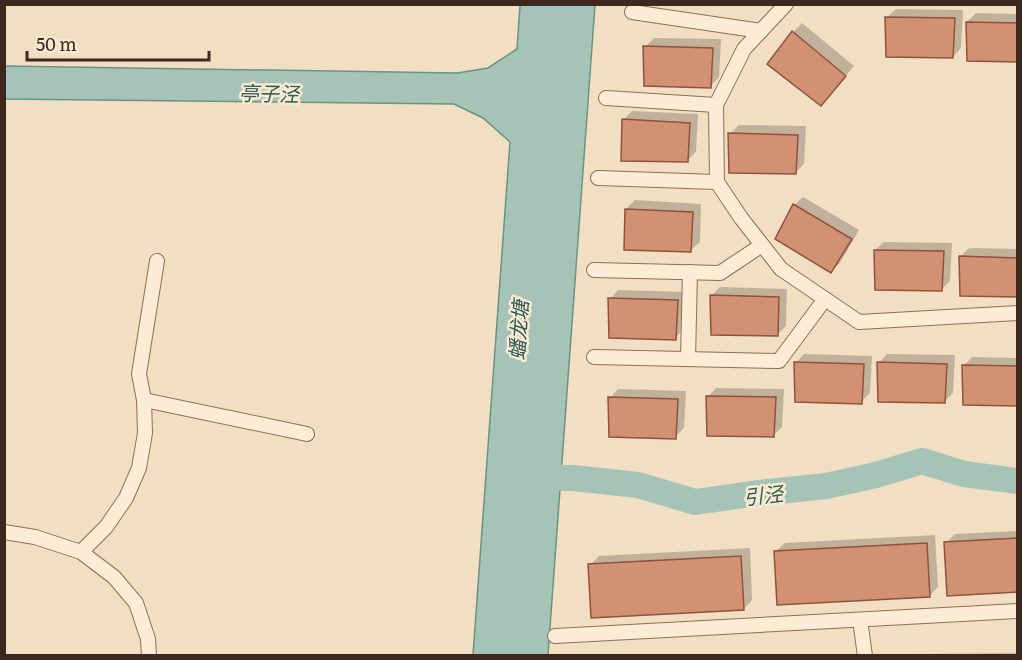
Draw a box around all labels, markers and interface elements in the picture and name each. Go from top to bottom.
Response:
scale bar [27,24,208,62]
text: 50 m [36,30,77,57]
water label: 亭子泾 [239,76,301,108]
water label: 蟠龙塘 [500,296,534,361]
water label: 引泾 [741,476,787,511]

